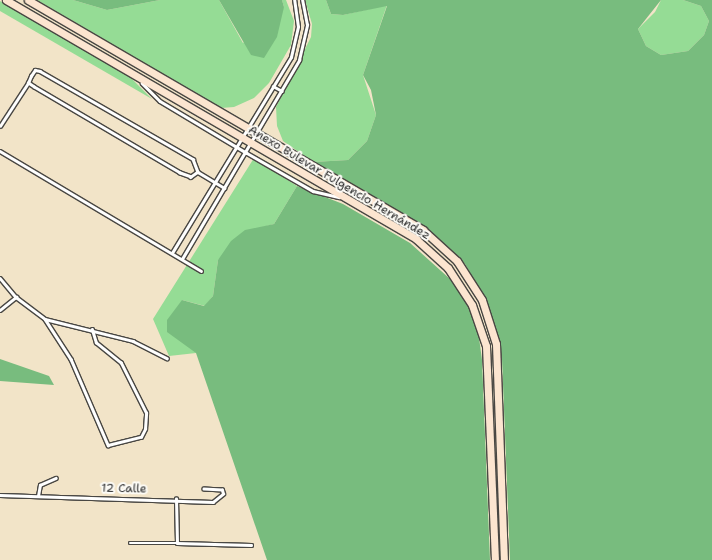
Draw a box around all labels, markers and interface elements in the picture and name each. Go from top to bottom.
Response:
street label: Anexo Bulevar Fulgencio Hernández [245,123,433,243]
street label: 12 Calle [101,481,147,497]

